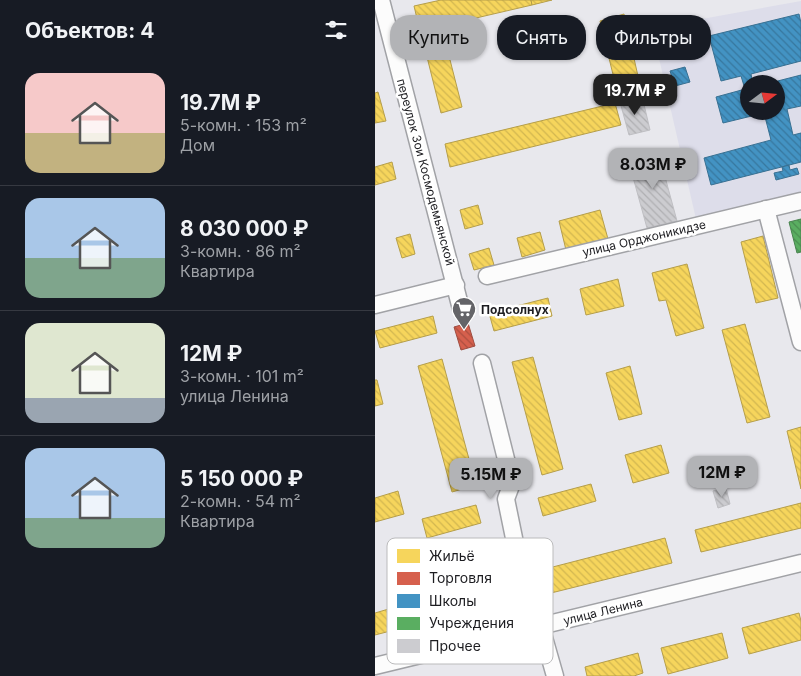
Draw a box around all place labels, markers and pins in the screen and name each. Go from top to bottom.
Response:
pin: 19.7M ₽ [589,74,681,116]
pin: 8.03M ₽ [607,148,699,190]
supermarket icon: Подсолнух [451,296,477,330]
place label: Подсолнух [481,302,549,317]
pin: 12M ₽ [687,456,757,498]
pin: 5.15M ₽ [445,458,537,500]

